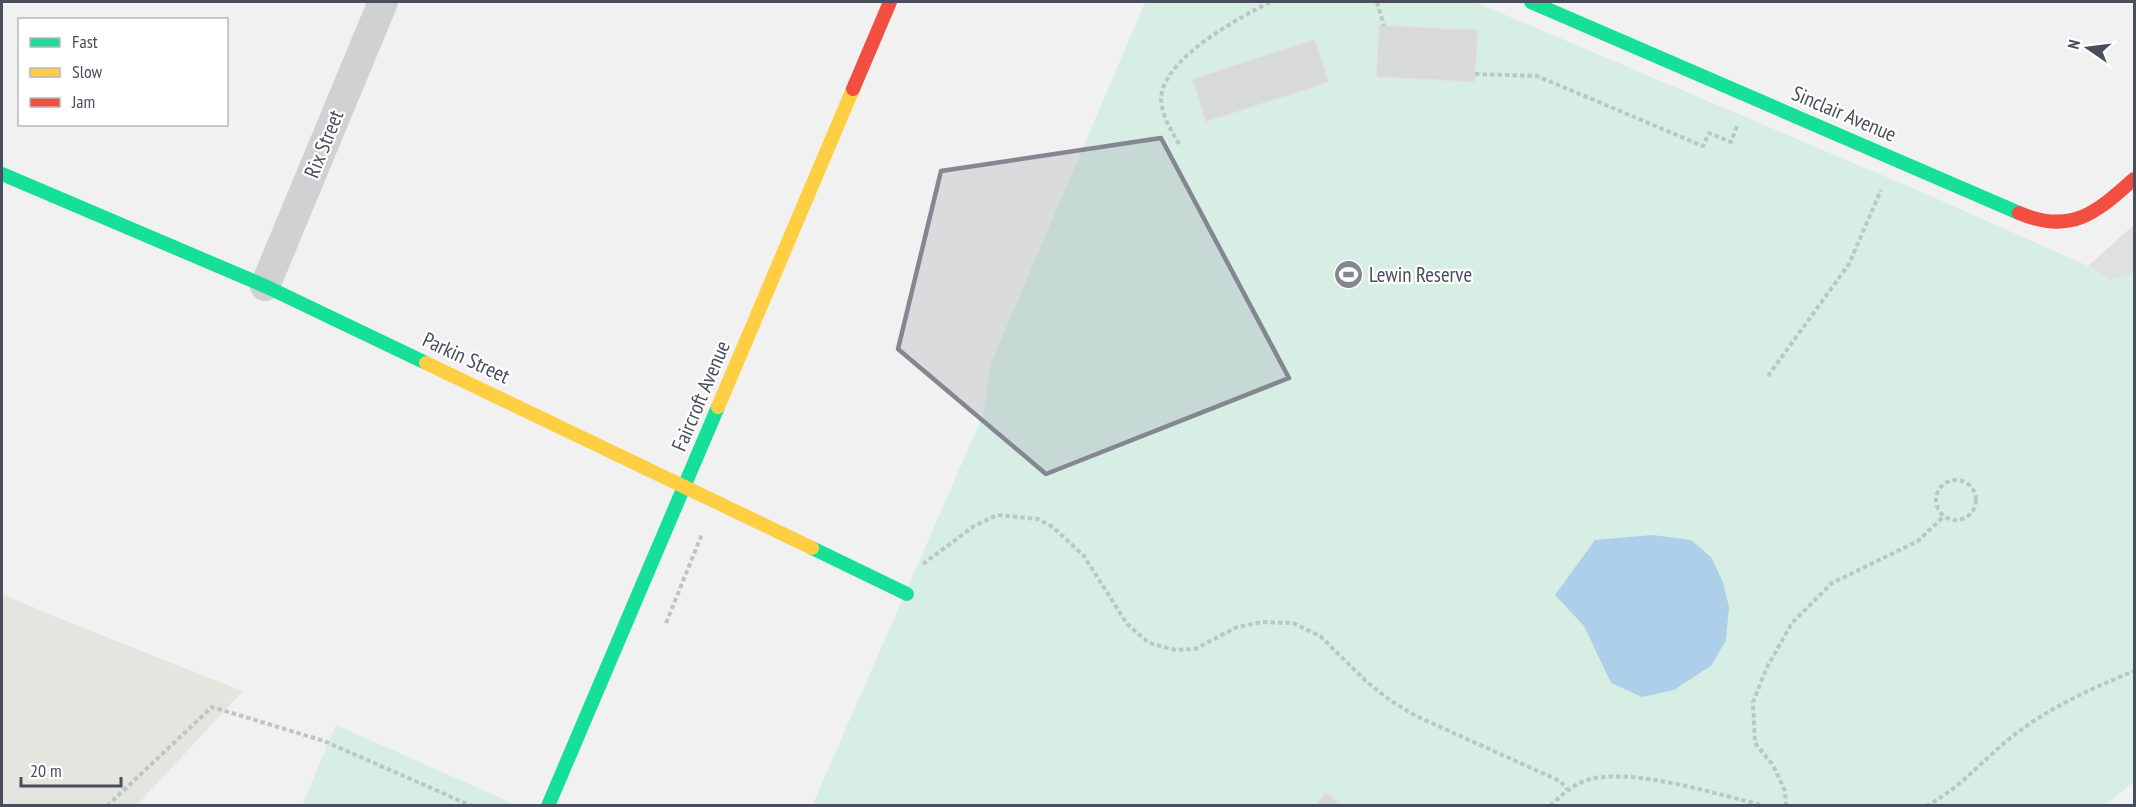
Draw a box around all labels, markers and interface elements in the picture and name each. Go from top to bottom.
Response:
legend [18,18,228,126]
north arrow [2058,18,2118,78]
text: Fast [72,30,98,53]
text: N [2063,38,2084,51]
text: Slow [72,60,103,83]
street label: Sinclair Avenue [1788,79,1900,148]
text: Jam [71,90,95,113]
street label: Rix Street [298,106,349,182]
sports icon: Lewin Reserve [1332,259,1364,291]
place label: Lewin Reserve [1369,261,1472,288]
street label: Parkin Street [418,326,514,390]
street label: Faircroft Avenue [665,337,736,455]
scale bar [21,750,122,788]
text: 20 m [30,759,62,782]

